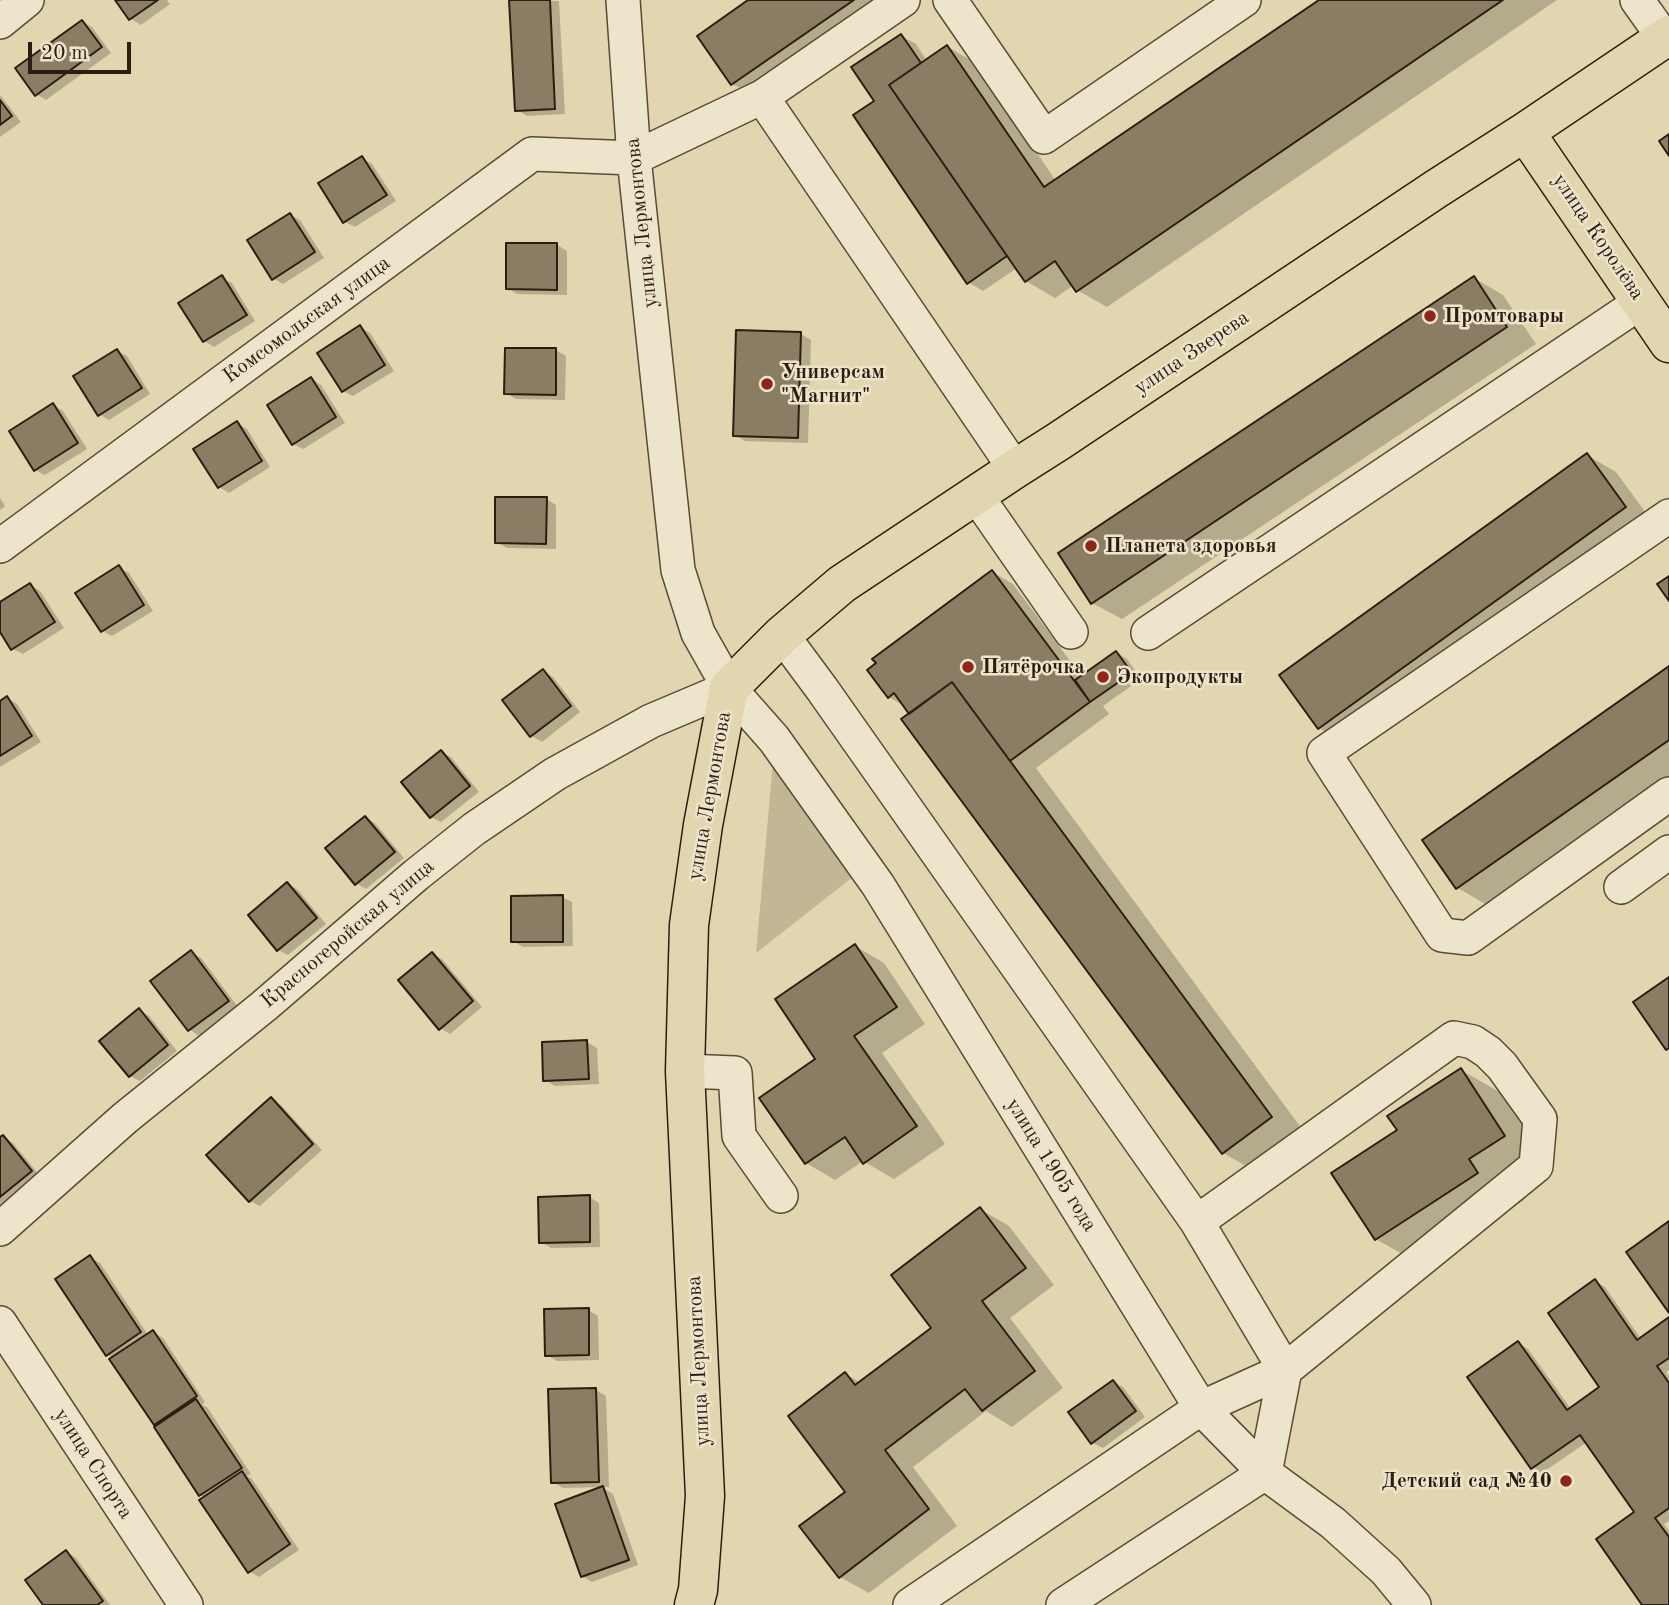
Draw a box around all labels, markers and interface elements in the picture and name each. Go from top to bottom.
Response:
scale bar [32,28,135,72]
text: 20 m [41,43,88,64]
street label: улица Лермонтова [621,137,663,309]
street label: улица Королёва [1546,169,1650,305]
street label: Комсомольская улица [218,251,396,389]
place label: Промтовары [1444,303,1564,329]
street label: улица Зверева [1130,305,1254,401]
marker: Промтовары [1422,308,1438,324]
place label: Универсам "Магнит" [781,359,885,409]
marker: Универсам "Магнит" [759,376,775,392]
place label: Планета здоровья [1105,533,1277,559]
marker: Планета здоровья [1083,538,1099,554]
place label: Пятёрочка [982,654,1085,680]
marker: Пятёрочка [960,659,976,675]
place label: Экопродукты [1117,664,1243,690]
marker: Экопродукты [1095,669,1111,685]
street label: улица Лермонтова [683,709,737,883]
street label: Красногеройская улица [256,854,440,1014]
street label: улица 1905 года [1000,1094,1102,1236]
street label: улица Лермонтова [682,1275,716,1447]
street label: улица Спорта [48,1404,138,1524]
place label: Детский сад №40 [1382,1468,1552,1494]
marker: Детский сад №40 [1558,1473,1574,1489]

